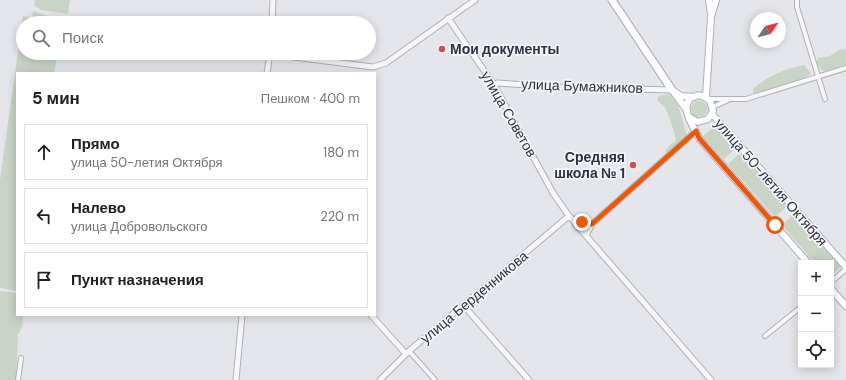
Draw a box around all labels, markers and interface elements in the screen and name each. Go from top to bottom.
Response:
north arrow [750,12,786,48]
search box [16,16,376,60]
icon: search [30,27,52,49]
text: Поиск [62,28,104,48]
place label: Мои документы [450,40,560,58]
marker: Мои документы [437,44,447,54]
street label: улица Советов [477,68,541,160]
street label: улица Бумажников [521,75,643,97]
text: 5 мин [32,87,80,109]
text: Пешком · 400 m [261,90,360,107]
street label: улица 50-летия Октября [711,114,831,250]
text: Прямо [71,134,120,154]
icon: ahead [33,141,55,163]
text: 180 m [323,144,359,161]
place label: Средняя школа № 1 [554,148,625,182]
text: улица 50-летия Октября [71,154,223,171]
marker: Средняя школа № 1 [628,160,638,170]
text: Налево [71,198,126,218]
icon: left [33,205,55,227]
text: 220 m [320,208,359,225]
route end [573,213,591,231]
route start [766,216,784,234]
text: улица Добровольского [71,218,208,235]
street label: улица Берденникова [416,247,532,347]
map controls [798,260,834,368]
button: + [798,260,834,296]
icon: arrive [33,269,55,291]
text: Пункт назначения [71,270,204,290]
button: − [798,296,834,332]
button: locate [798,332,834,368]

